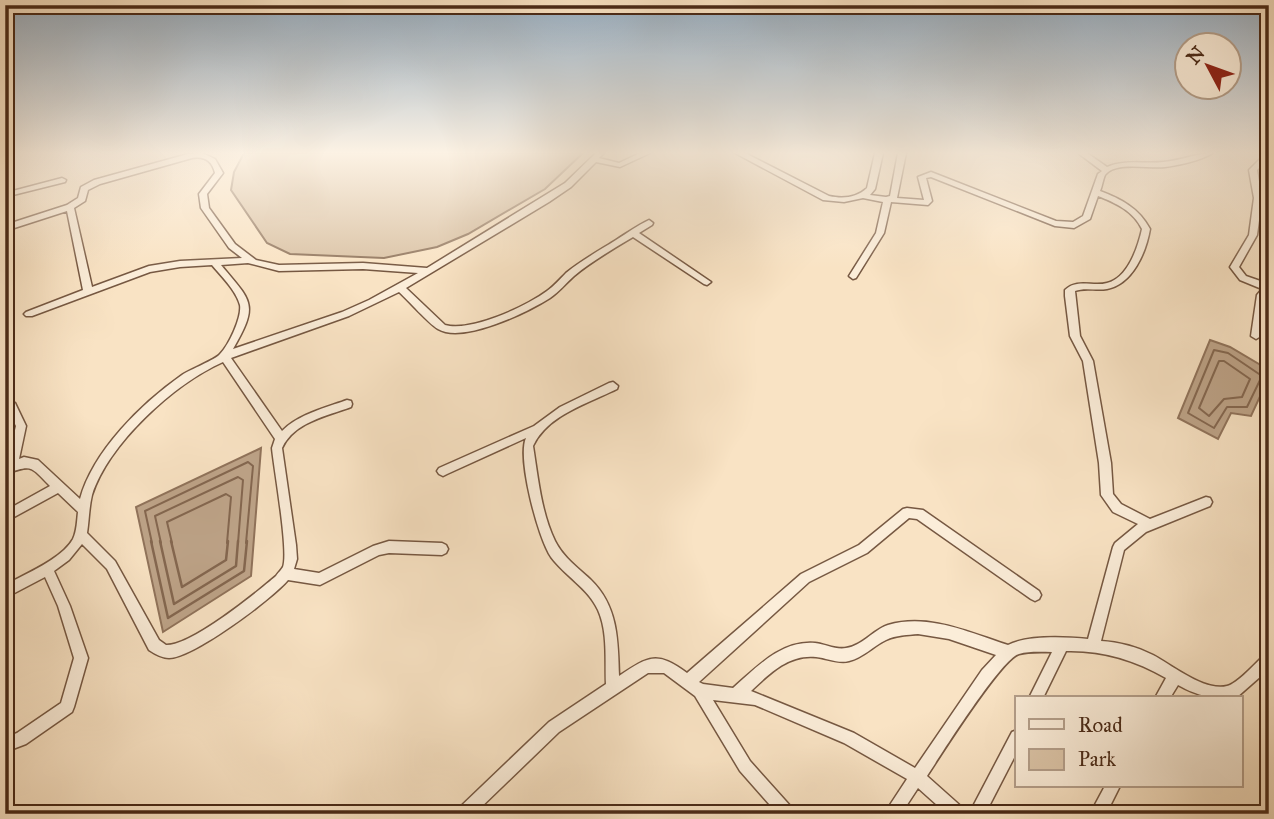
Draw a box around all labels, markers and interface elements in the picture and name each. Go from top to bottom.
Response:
north arrow [1172,32,1242,102]
text: N [1182,42,1210,69]
legend [1015,696,1242,788]
text: Road [1078,712,1123,738]
text: Park [1078,746,1116,772]

